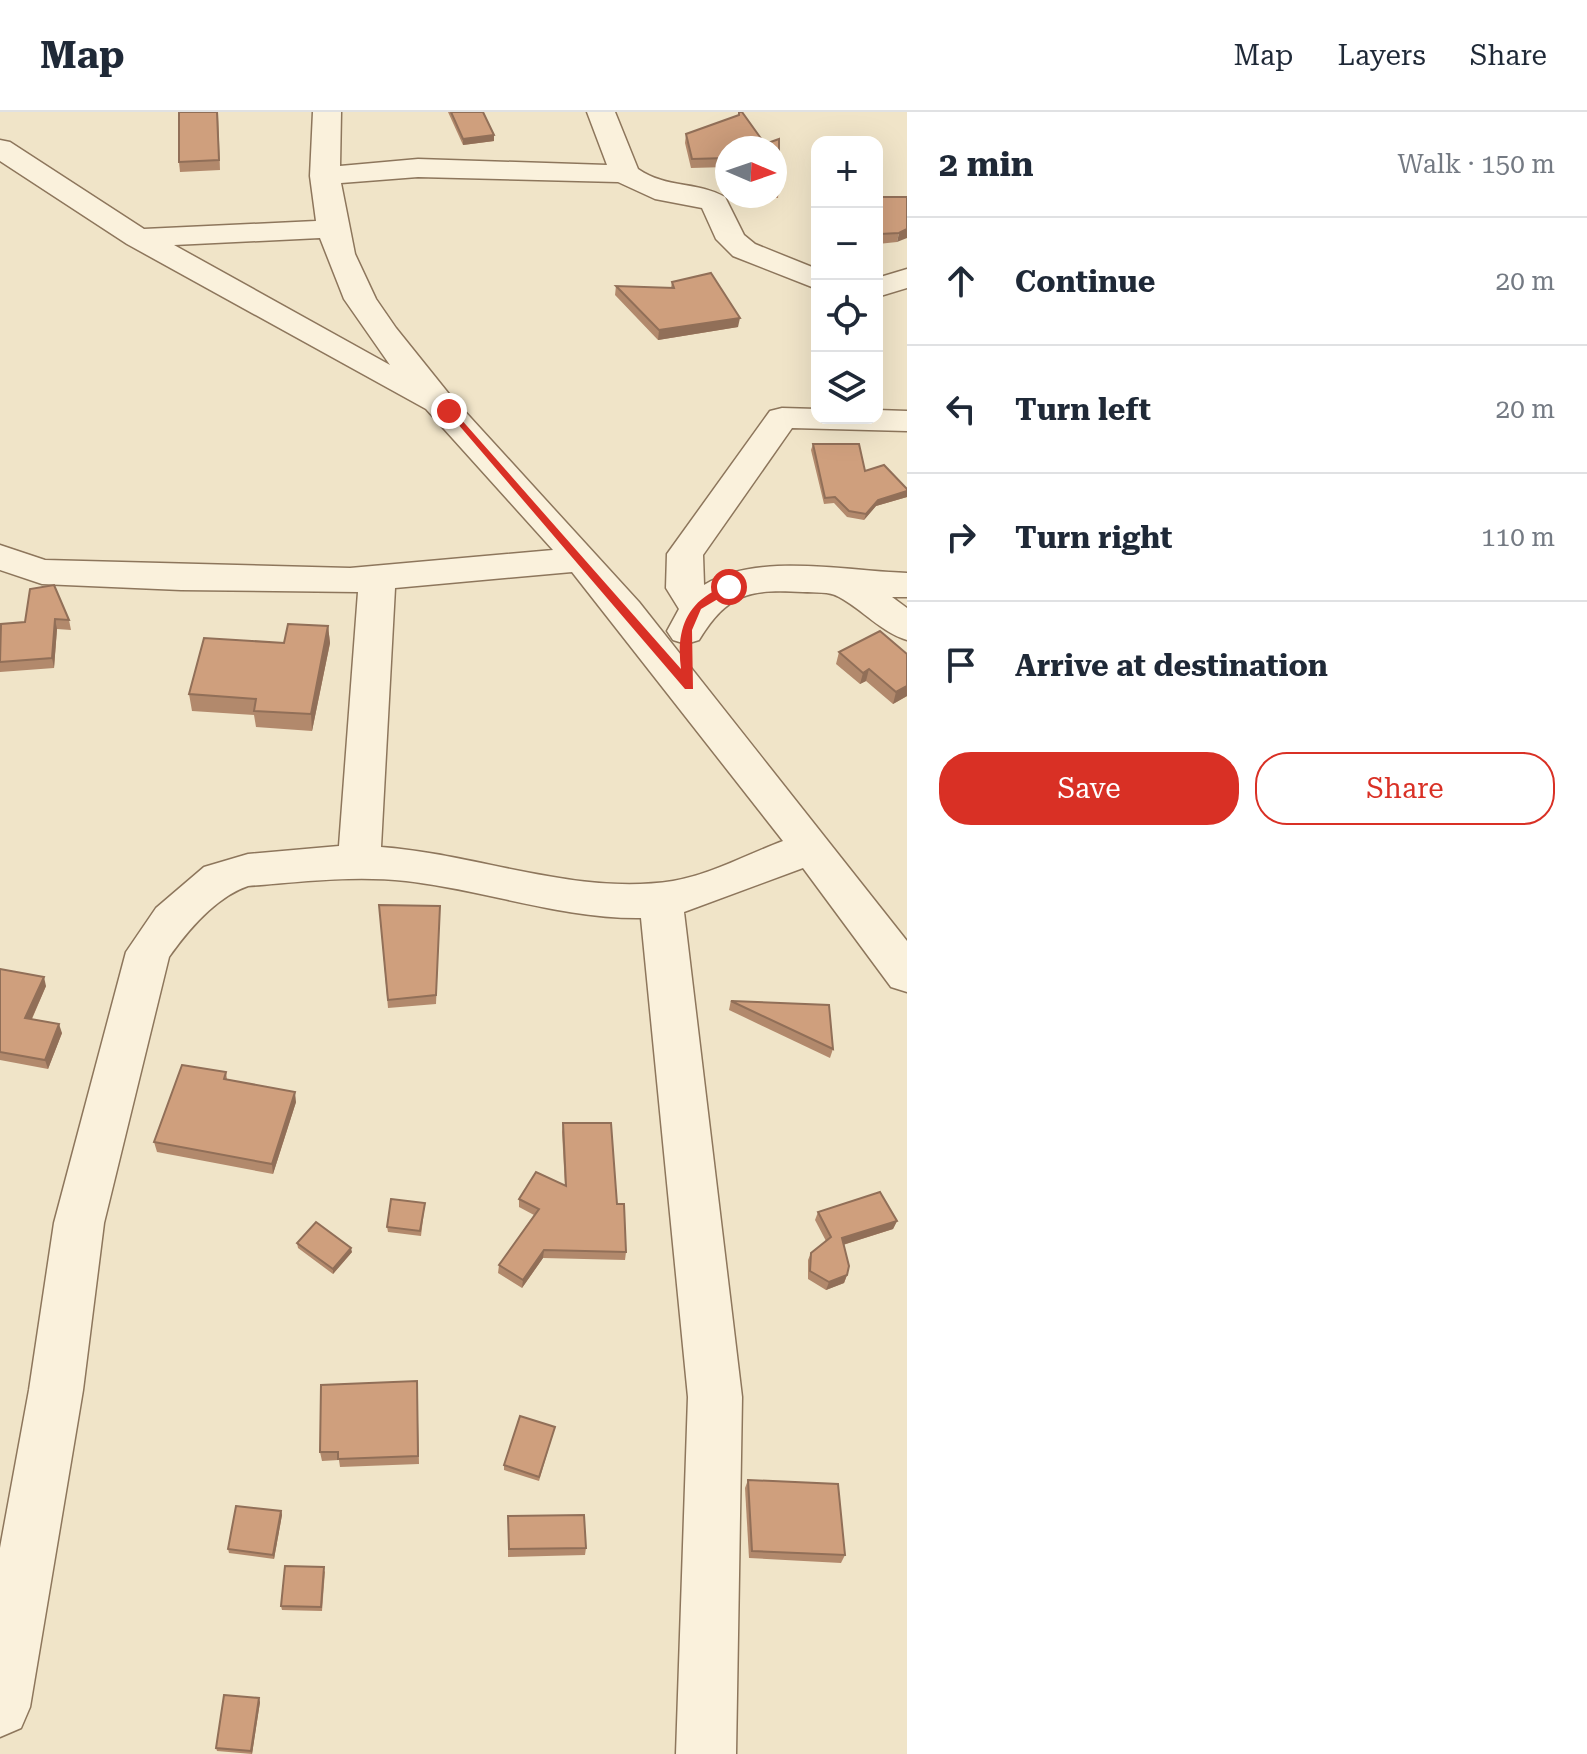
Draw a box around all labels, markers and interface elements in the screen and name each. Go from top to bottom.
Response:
text: Map [40,33,125,77]
text: Map [1234,39,1293,72]
text: Layers [1337,39,1426,72]
text: Share [1470,39,1547,72]
north arrow [715,136,787,208]
map controls [811,136,883,424]
button: + [811,136,883,208]
text: 2 min [939,144,1034,184]
text: Walk · 150 m [1397,149,1555,179]
button: − [811,208,883,280]
icon: ahead [939,259,983,303]
text: Continue [1015,264,1155,299]
text: 20 m [1496,266,1555,296]
button: locate [811,280,883,352]
button: layers [811,352,883,424]
icon: left [939,387,983,431]
text: Turn left [1015,392,1151,427]
route end [431,393,467,429]
text: 20 m [1496,394,1555,424]
icon: right [939,515,983,559]
text: Turn right [1015,520,1172,555]
text: 110 m [1481,522,1555,552]
route start [711,569,747,605]
icon: arrive [939,643,983,687]
text: Arrive at destination [1015,648,1328,683]
button: Save [939,752,1239,825]
button: Share [1255,752,1555,825]

